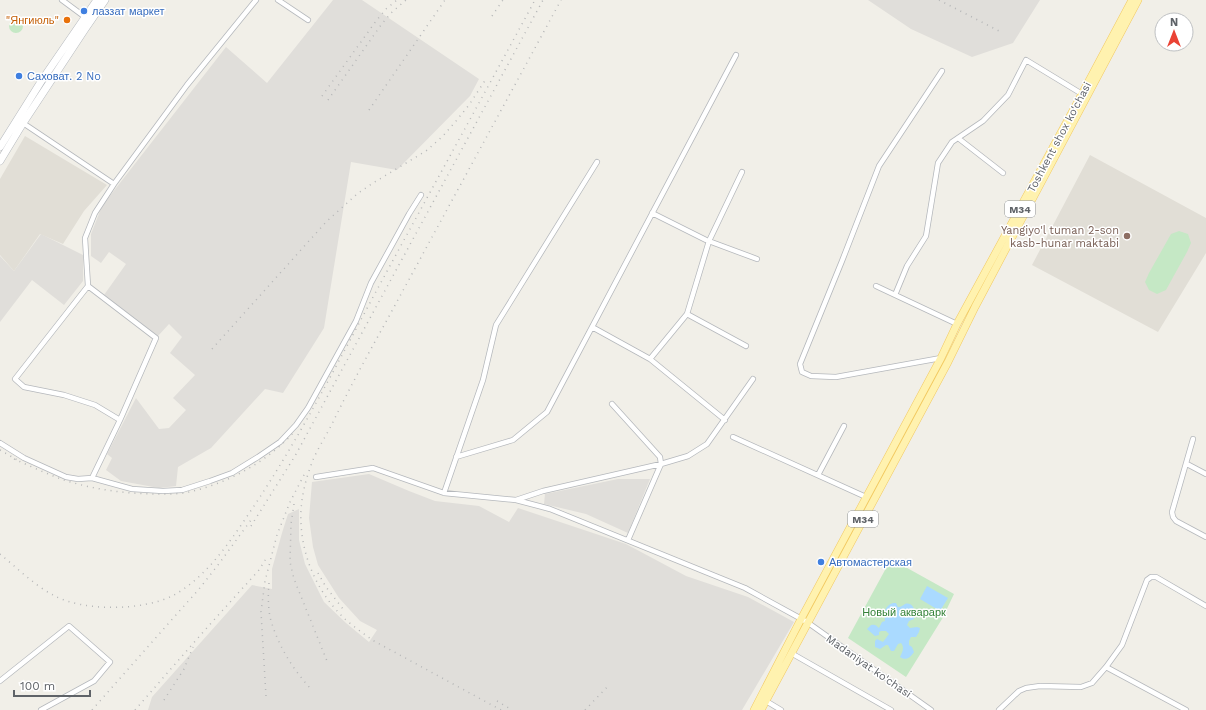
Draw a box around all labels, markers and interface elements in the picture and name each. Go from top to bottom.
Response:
place label: лаззат маркет [92,5,165,18]
marker: лаззат маркет [79,6,89,16]
north arrow [1154,12,1194,52]
place label: "Янгиюль" [6,14,59,27]
marker: "Янгиюль" [62,15,72,25]
text: N [1170,16,1178,29]
place label: Саховат. 2 No [27,70,101,83]
marker: Саховат. 2 No [14,71,24,81]
street label: Toshkent shox ko'chasi [1025,80,1094,195]
road number: M34 [1005,201,1035,217]
place label: Yangiyo'l tuman 2-son kasb-hunar maktabi [1001,224,1119,250]
marker: Yangiyo'l tuman 2-son kasb-hunar maktabi [1122,231,1132,241]
road number: M34 [848,511,878,527]
place label: Автомастерская [829,556,912,569]
marker: Автомастерская [816,557,826,567]
park label: Новый акварарк [862,606,946,619]
street label: Madaniyat ko'chasi [824,632,914,701]
scale bar [14,672,90,698]
text: 100 m [20,679,55,693]

